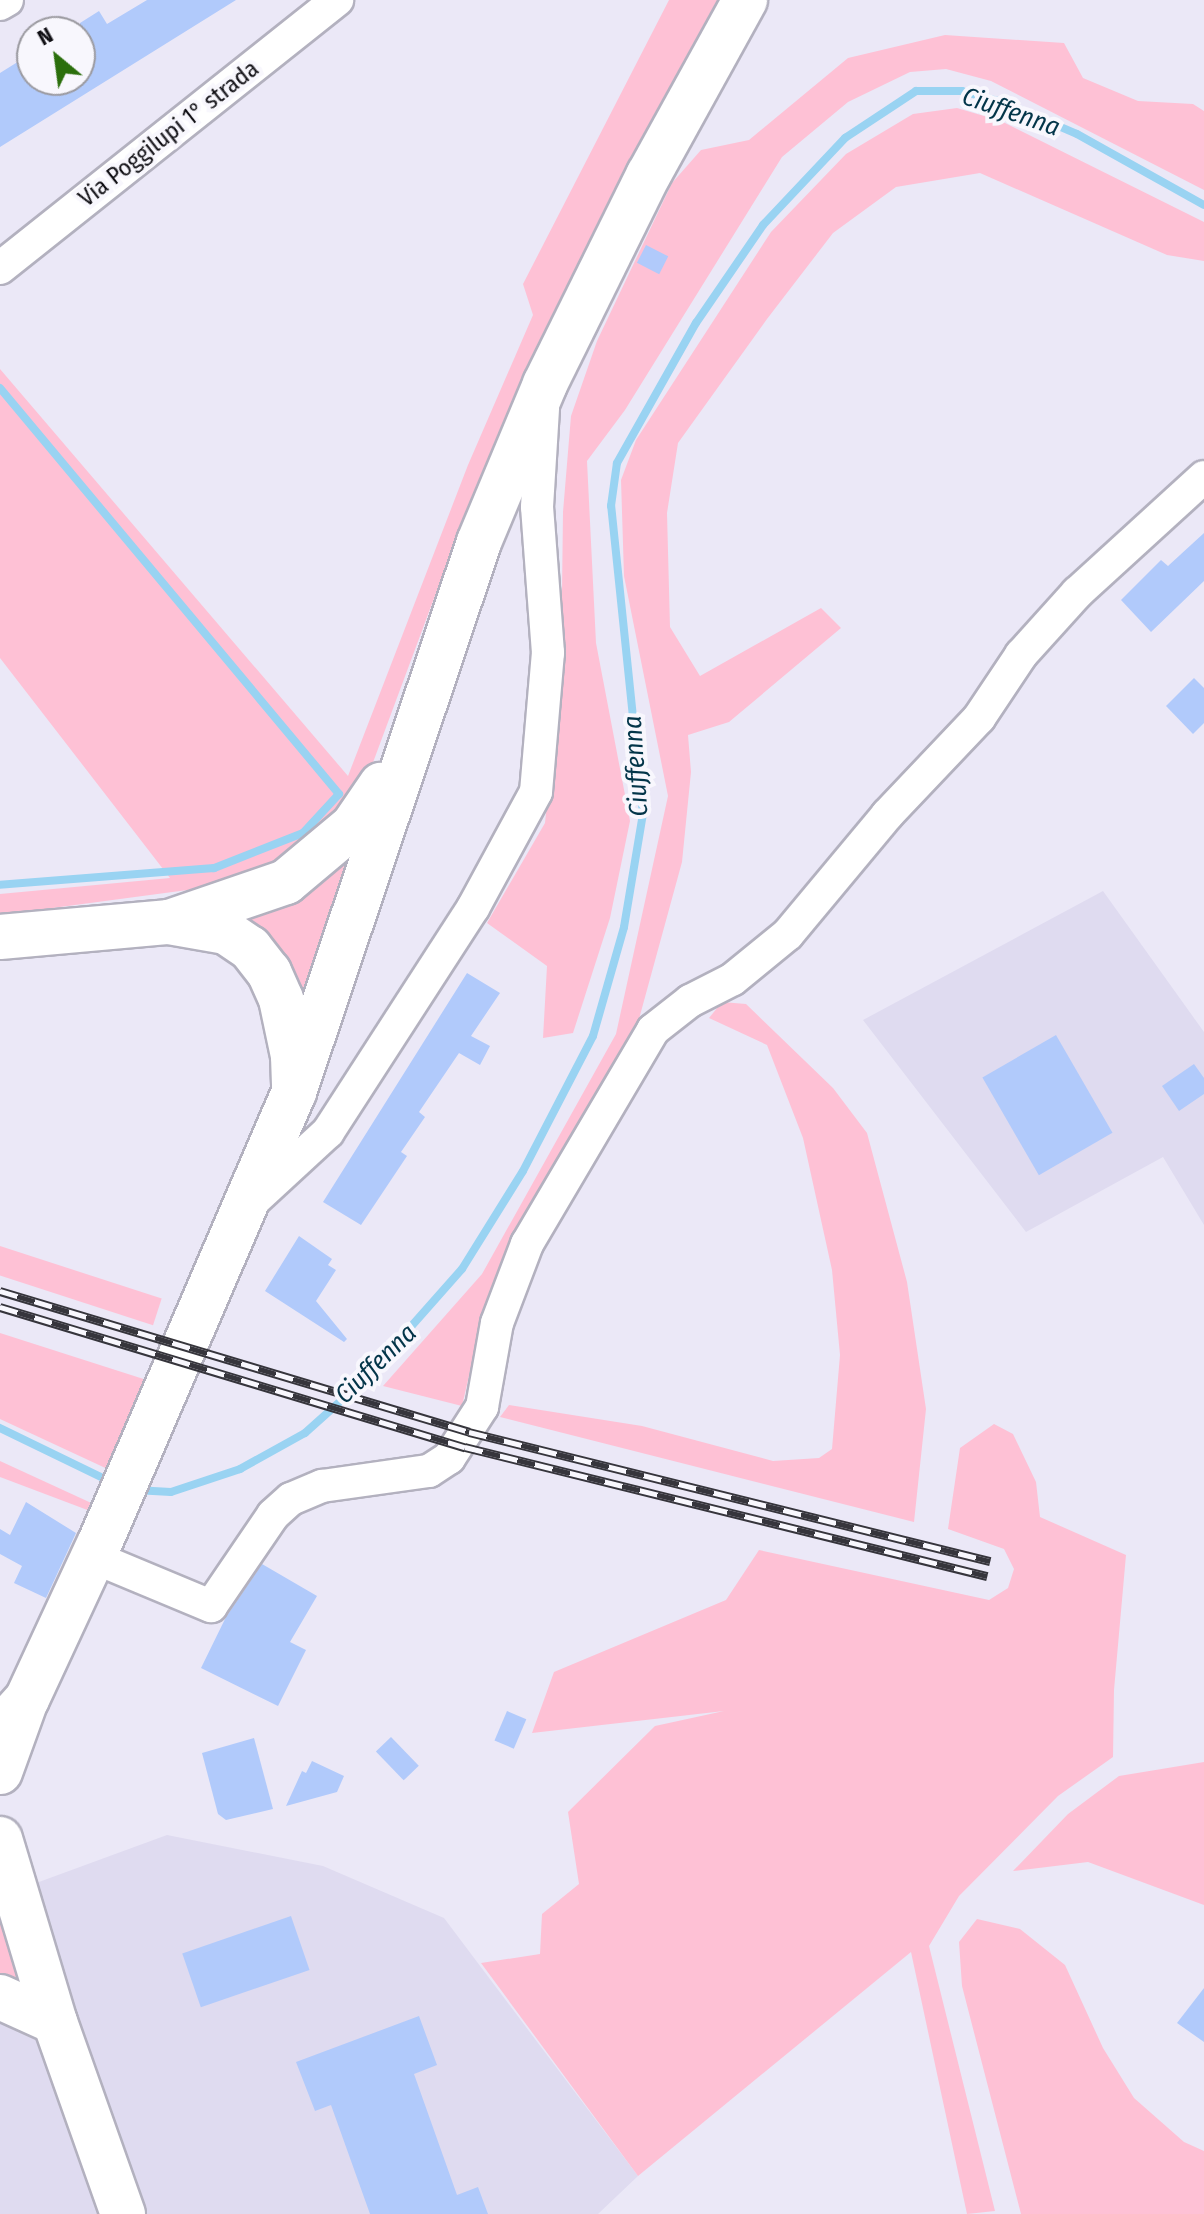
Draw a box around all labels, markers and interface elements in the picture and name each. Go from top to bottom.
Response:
north arrow [16,16,96,96]
text: N [33,21,57,51]
street label: Via Poggilupi 1° strada [73,55,265,213]
water label: Ciuffenna [958,81,1064,143]
water label: Ciuffenna [617,714,655,818]
water label: Ciuffenna [329,1318,423,1410]

